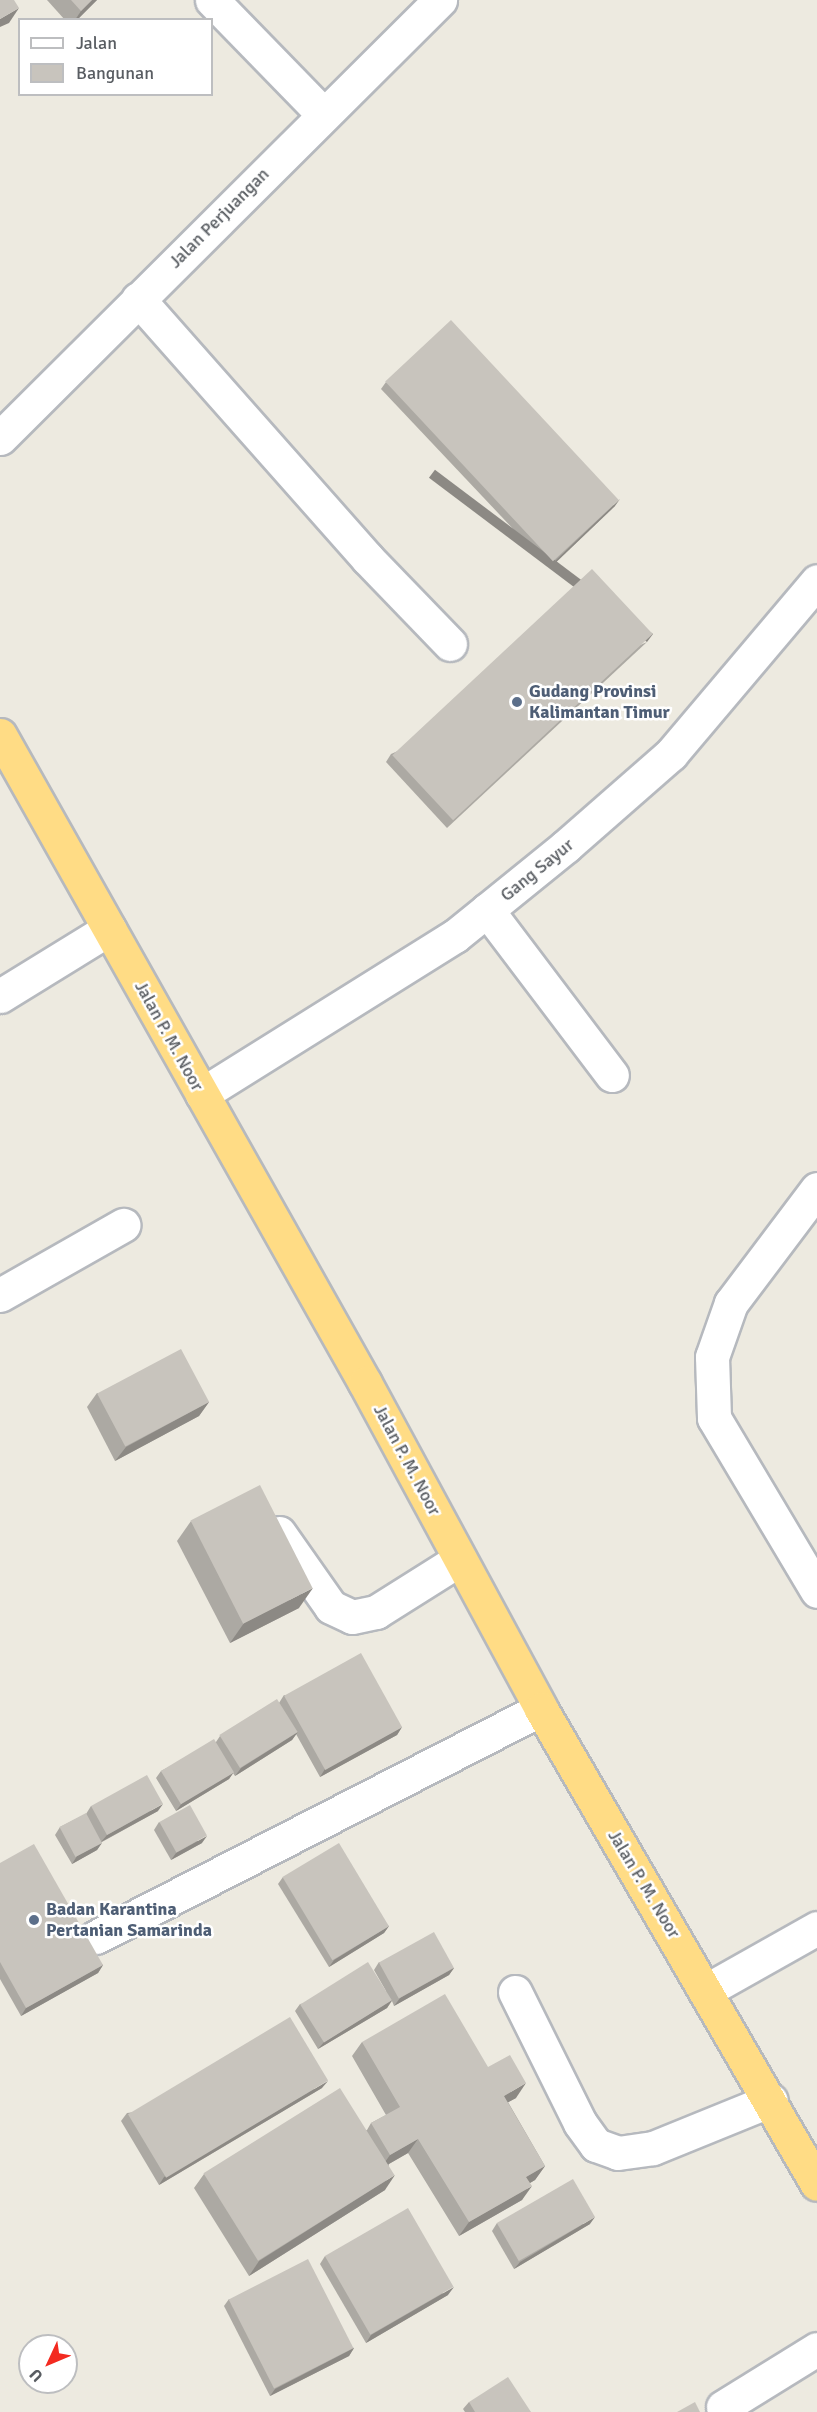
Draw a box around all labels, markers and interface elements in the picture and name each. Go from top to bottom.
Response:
legend [18,18,213,96]
text: Jalan [76,32,117,54]
text: Bangunan [76,62,154,84]
street label: Jalan Perjuangan [164,163,274,273]
place label: Gudang Provinsi Kalimantan Timur [529,681,670,724]
marker: Gudang Provinsi Kalimantan Timur [510,695,524,709]
street label: Gang Sayur [496,834,578,906]
street label: Jalan P. M. Noor [130,977,208,1095]
street label: Jalan P. M. Noor [369,1401,445,1519]
street label: Jalan P. M. Noor [603,1826,685,1942]
place label: Badan Karantina Pertanian Samarinda [46,1899,212,1942]
marker: Badan Karantina Pertanian Samarinda [27,1913,41,1927]
north arrow [18,2334,78,2394]
text: U [26,2364,47,2386]

